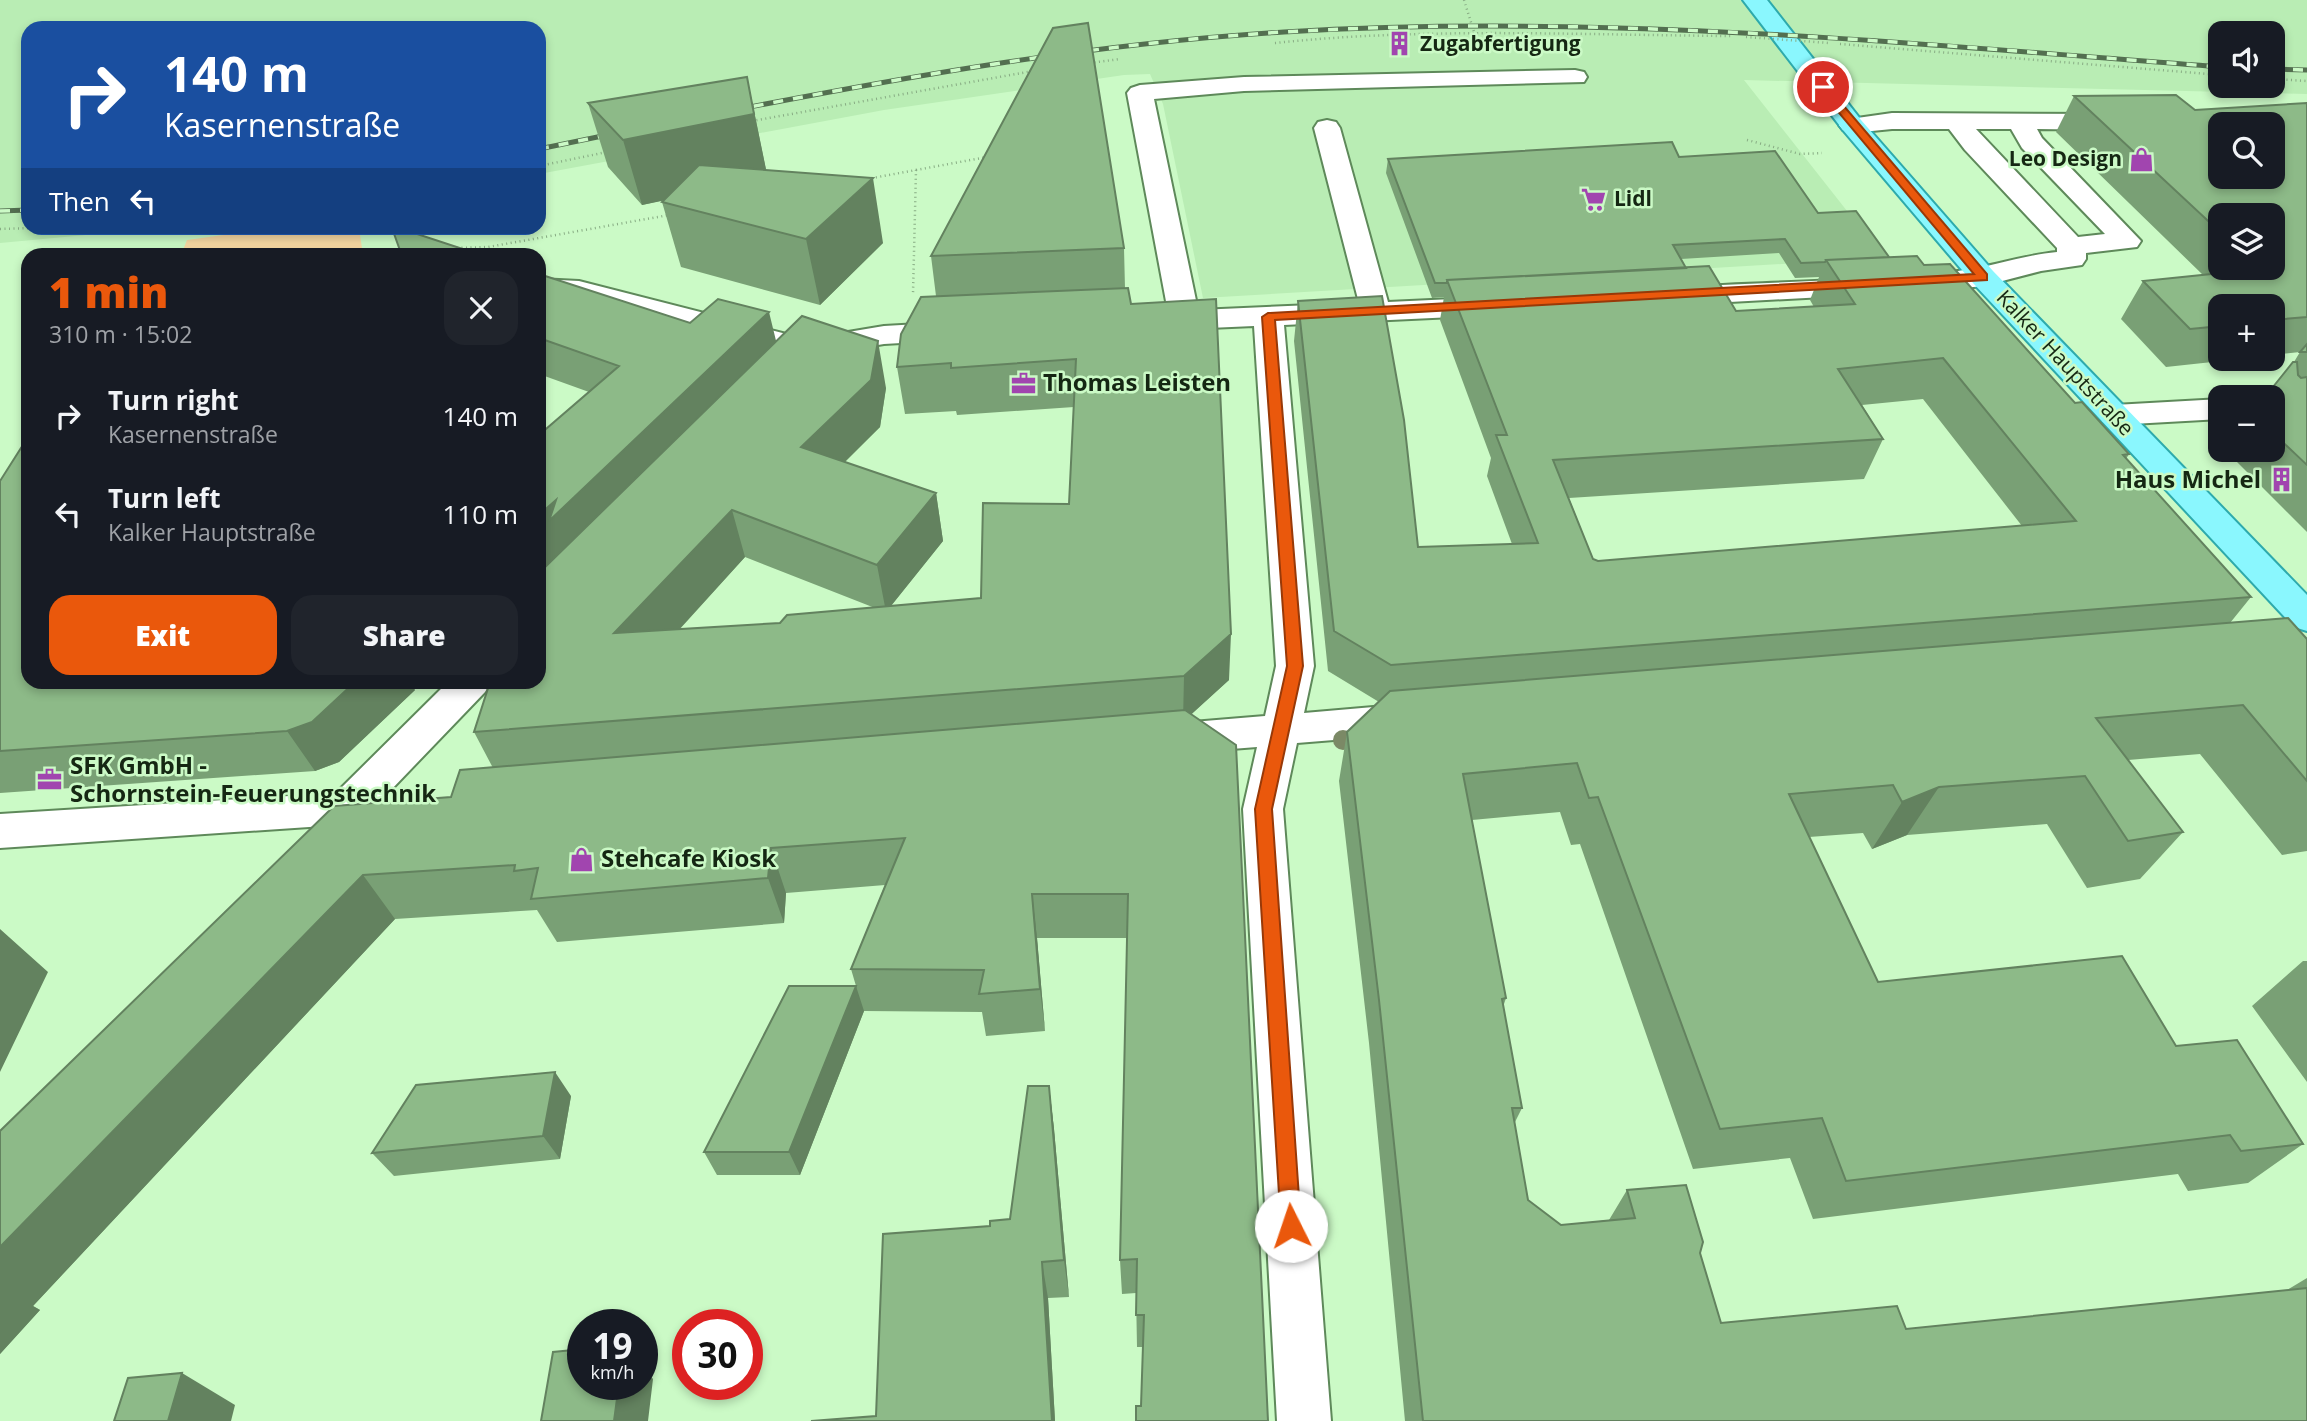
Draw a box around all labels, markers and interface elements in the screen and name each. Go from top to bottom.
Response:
map controls [2208,21,2285,462]
button: sound [2208,21,2285,98]
place label: Zugabfertigung [1420,29,1581,57]
building icon: Zugabfertigung [1386,30,1414,58]
text: 140 m [164,40,309,106]
icon: right [49,49,140,140]
pin [1793,57,1853,117]
icon: arrive [1804,68,1842,106]
text: Kasernenstraße [164,103,400,146]
button: search [2208,112,2285,189]
place label: Leo Design [2009,144,2122,172]
shop icon: Leo Design [2128,145,2156,173]
icon: left [124,182,162,220]
text: Then [49,183,110,219]
place label: Lidl [1614,184,1652,212]
supermarket icon: Lidl [1580,185,1608,213]
button: layers [2208,203,2285,280]
text: 1 min [49,263,168,320]
button: close [444,271,518,345]
street label: Kalker Hauptstraße [1991,283,2141,441]
button: + [2208,294,2285,371]
text: 310 m · 15:02 [49,318,192,350]
place label: Thomas Leisten [1043,365,1231,398]
office icon: Thomas Leisten [1009,369,1037,397]
text: Turn right [108,382,239,418]
button: − [2208,385,2285,462]
icon: right [49,397,87,435]
text: 140 m [443,398,518,434]
text: Kasernenstraße [108,418,278,450]
place label: Haus Michel [2115,462,2261,495]
building icon: Haus Michel [2267,466,2295,494]
text: Turn left [108,480,220,516]
icon: left [49,495,87,533]
text: 110 m [443,496,518,532]
text: Kalker Hauptstraße [108,516,316,548]
button: Exit [49,595,277,675]
button: Share [291,595,518,675]
place label: SFK GmbH - Schornstein-Feuerungstechnik [70,748,436,809]
office icon: SFK GmbH - Schornstein-Feuerungstechnik [36,766,64,794]
place label: Stehcafe Kiosk [601,841,776,874]
shop icon: Stehcafe Kiosk [567,845,595,873]
position arrow [1254,1189,1328,1263]
speed limit sign: 30 [672,1309,763,1400]
text: 19 [592,1322,633,1369]
text: km/h [591,1360,634,1384]

